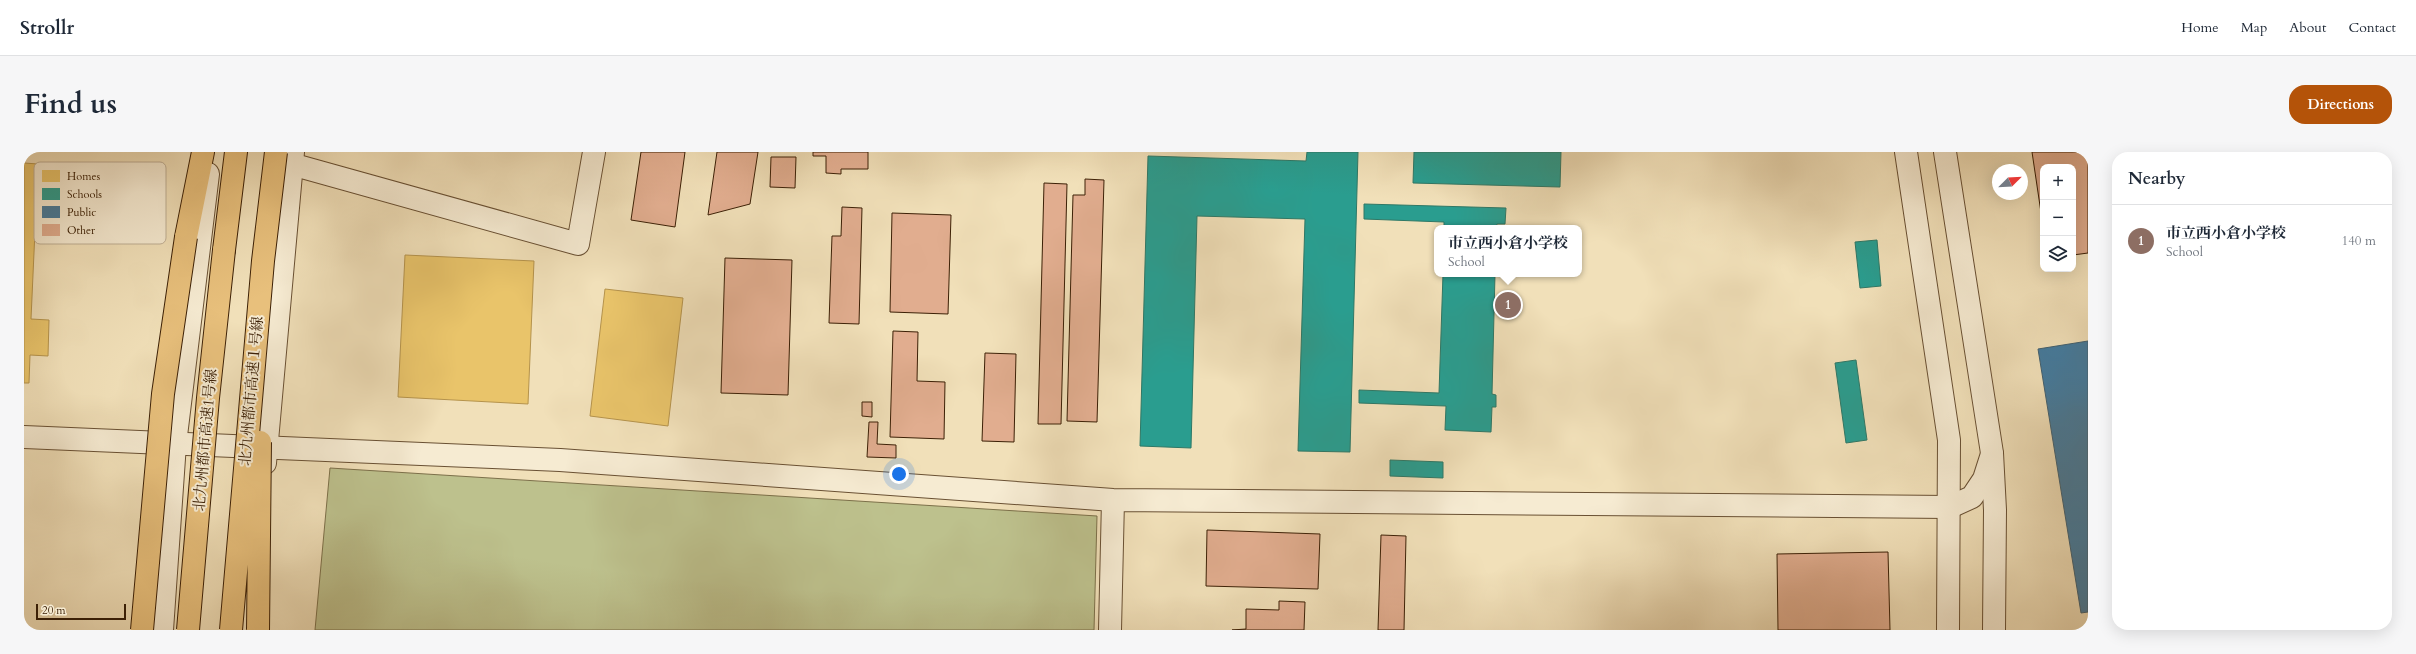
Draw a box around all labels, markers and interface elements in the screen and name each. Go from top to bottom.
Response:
text: Strollr [20,15,74,41]
text: Home [2181,18,2219,37]
text: Map [2241,18,2267,37]
text: About [2289,18,2326,37]
text: Contact [2348,18,2396,37]
text: Find us [24,85,117,123]
button: Directions [2289,85,2392,124]
legend [34,162,166,244]
north arrow [1992,164,2028,200]
map controls [2040,164,2076,272]
button: + [2040,164,2076,200]
text: Nearby [2128,167,2185,190]
text: Homes [67,169,100,184]
text: Schools [67,187,102,202]
button: − [2040,200,2076,236]
text: Public [67,205,96,220]
text: Other [67,223,96,238]
text: 市立西小倉小学校 [2166,223,2286,243]
popup [1434,225,1582,277]
text: 1 [2138,232,2144,250]
text: 140 m [2342,232,2376,250]
text: 市立西小倉小学校 [1448,233,1568,253]
button: layers [2040,236,2076,272]
text: School [2166,243,2203,261]
text: School [1448,253,1485,271]
pin: 1 [1495,290,1521,320]
street label: 北九州都市高速１号線 [235,315,267,467]
street label: 北九州都市高速1号線 [189,368,221,512]
your location [889,464,909,484]
scale bar [36,602,126,621]
text: 20 m [42,603,66,618]

